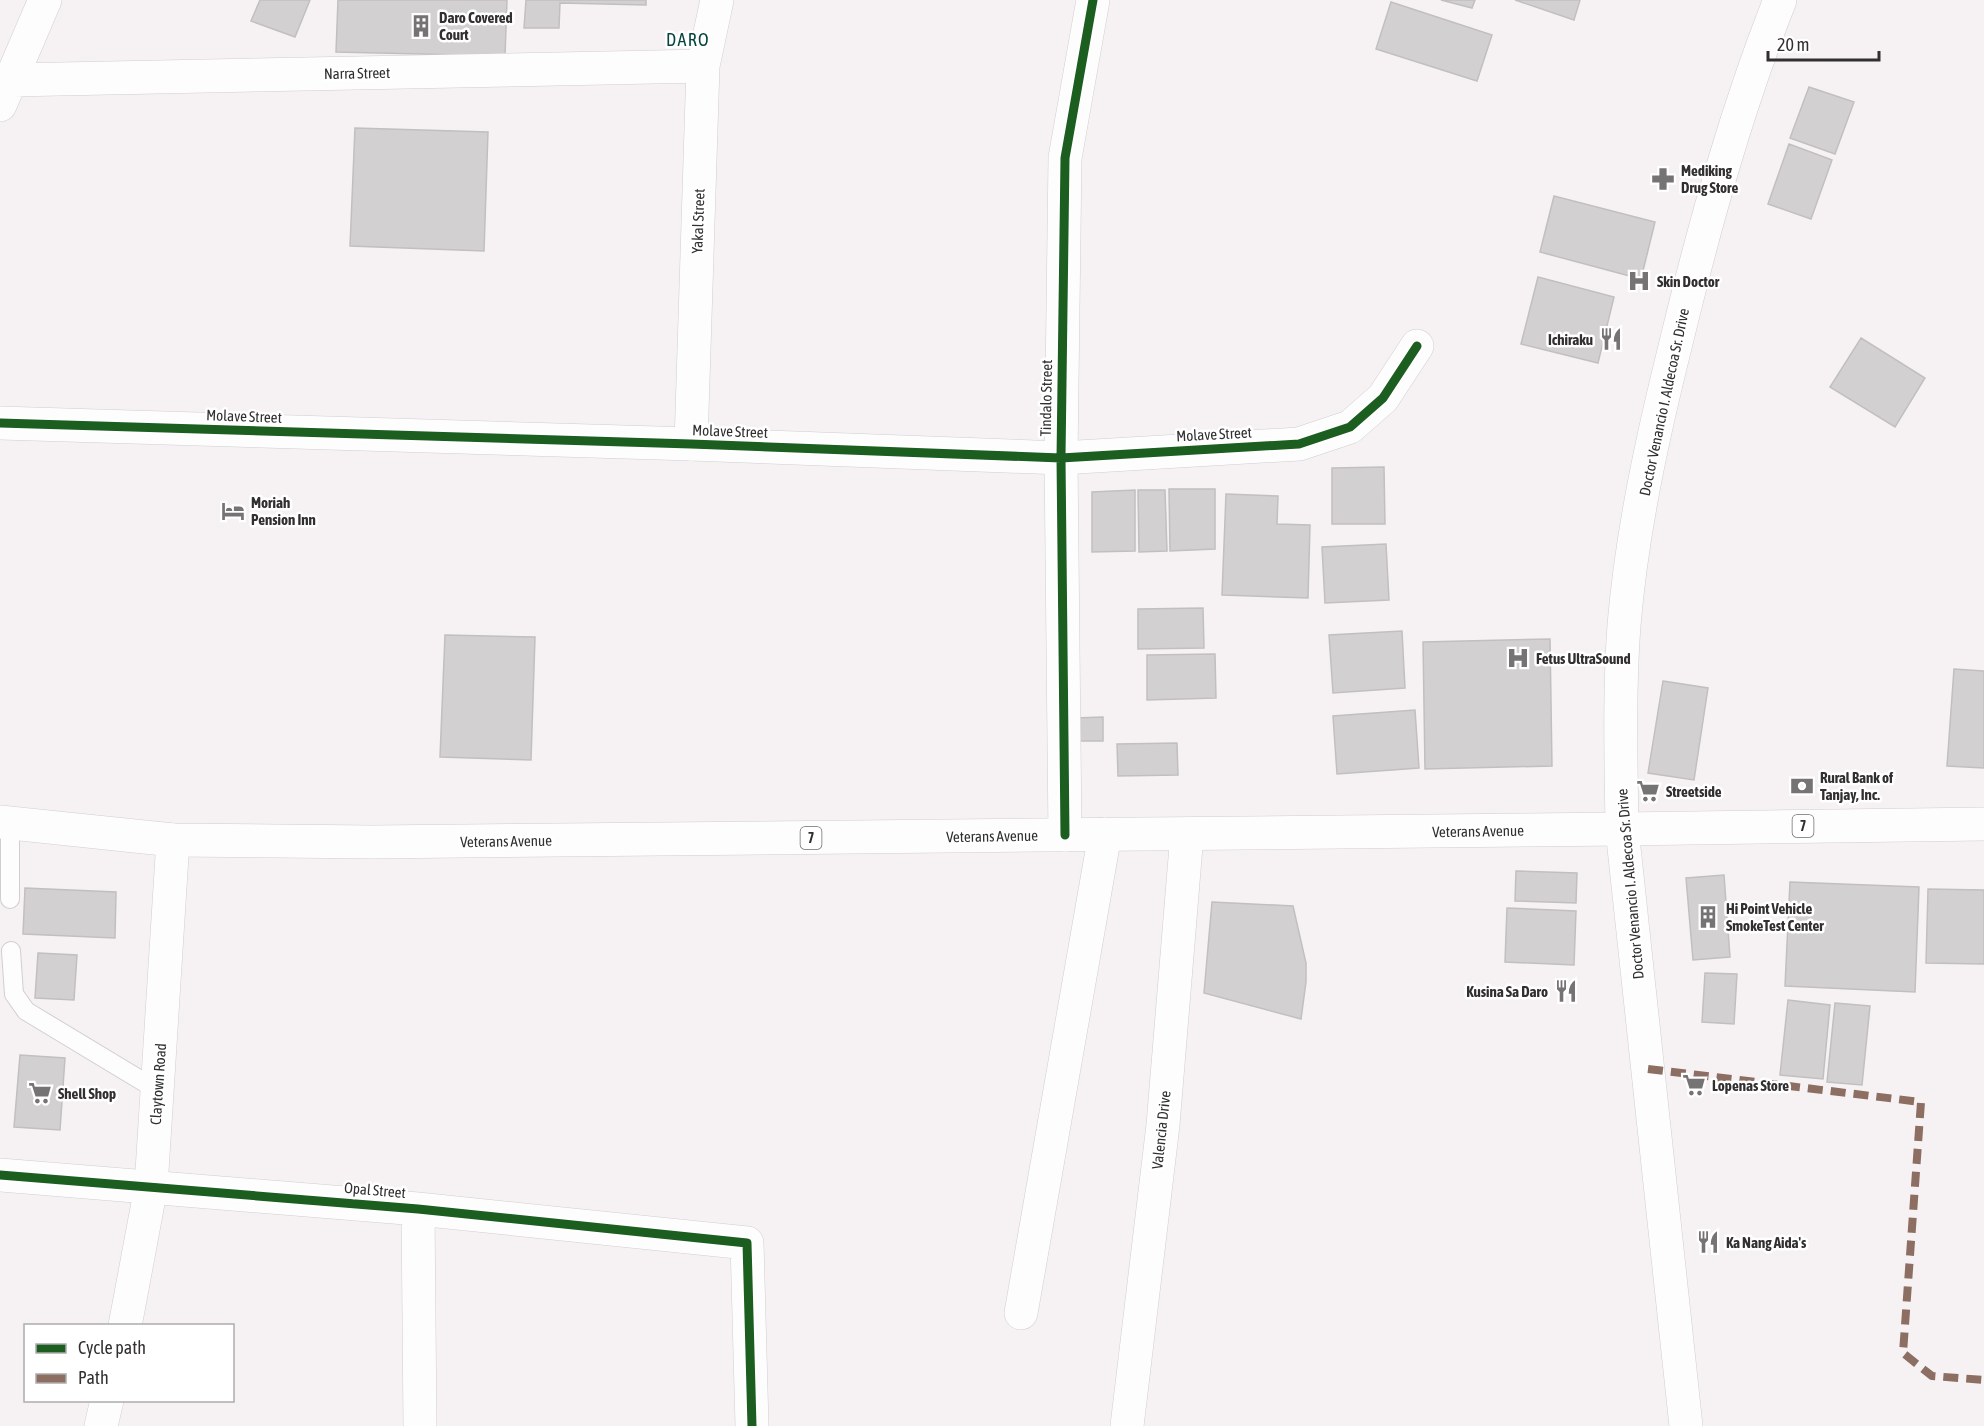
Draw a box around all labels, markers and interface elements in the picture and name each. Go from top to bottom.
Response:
place label: Daro Covered Court [439,9,513,43]
building icon: Daro Covered Court [408,13,434,39]
scale bar [1768,24,1879,62]
district label: DARO [666,29,710,50]
text: 20 m [1777,34,1809,55]
street label: Narra Street [324,64,390,82]
place label: Mediking Drug Store [1681,162,1739,196]
pharmacy icon: Mediking Drug Store [1650,166,1676,192]
street label: Yakal Street [688,188,708,254]
hospital icon: Skin Doctor [1626,268,1652,294]
place label: Skin Doctor [1657,273,1720,290]
street label: Doctor Venancio I. Aldecoa Sr. Drive [1636,307,1692,497]
restaurant icon: Ichiraku [1598,326,1624,352]
place label: Ichiraku [1548,331,1593,348]
street label: Tindalo Street [1037,359,1055,437]
street label: Molave Street [206,406,282,426]
street label: Molave Street [692,421,768,441]
street label: Molave Street [1176,424,1252,444]
place label: Moriah Pension Inn [251,494,316,528]
hotel icon: Moriah Pension Inn [220,498,246,524]
hospital icon: Fetus UltraSound [1505,645,1531,671]
place label: Fetus UltraSound [1536,650,1631,667]
place label: Rural Bank of Tanjay, Inc. [1820,769,1894,803]
bank icon: Rural Bank of Tanjay, Inc. [1789,773,1815,799]
supermarket icon: Streetside [1635,778,1661,804]
place label: Streetside [1666,783,1722,800]
street label: Doctor Venancio I. Aldecoa Sr. Drive [1613,788,1647,980]
road number: 7 [1792,815,1814,837]
street label: Veterans Avenue [1432,822,1524,840]
road number: 7 [800,827,822,849]
street label: Veterans Avenue [946,827,1038,845]
street label: Veterans Avenue [460,832,552,850]
place label: Hi Point Vehicle SmokeTest Center [1726,900,1824,934]
building icon: Hi Point Vehicle SmokeTest Center [1695,904,1721,930]
restaurant icon: Kusina Sa Daro [1553,978,1579,1004]
place label: Kusina Sa Daro [1466,983,1548,1000]
street label: Claytown Road [147,1043,169,1125]
supermarket icon: Lopenas Store [1681,1072,1707,1098]
place label: Lopenas Store [1712,1077,1789,1094]
supermarket icon: Shell Shop [27,1080,53,1106]
place label: Shell Shop [58,1085,116,1102]
street label: Valencia Drive [1148,1090,1174,1170]
street label: Opal Street [343,1179,407,1201]
restaurant icon: Ka Nang Aida's [1695,1229,1721,1255]
place label: Ka Nang Aida's [1726,1234,1807,1251]
legend [24,1324,234,1402]
text: Cycle path [78,1337,146,1358]
text: Path [78,1367,109,1388]

